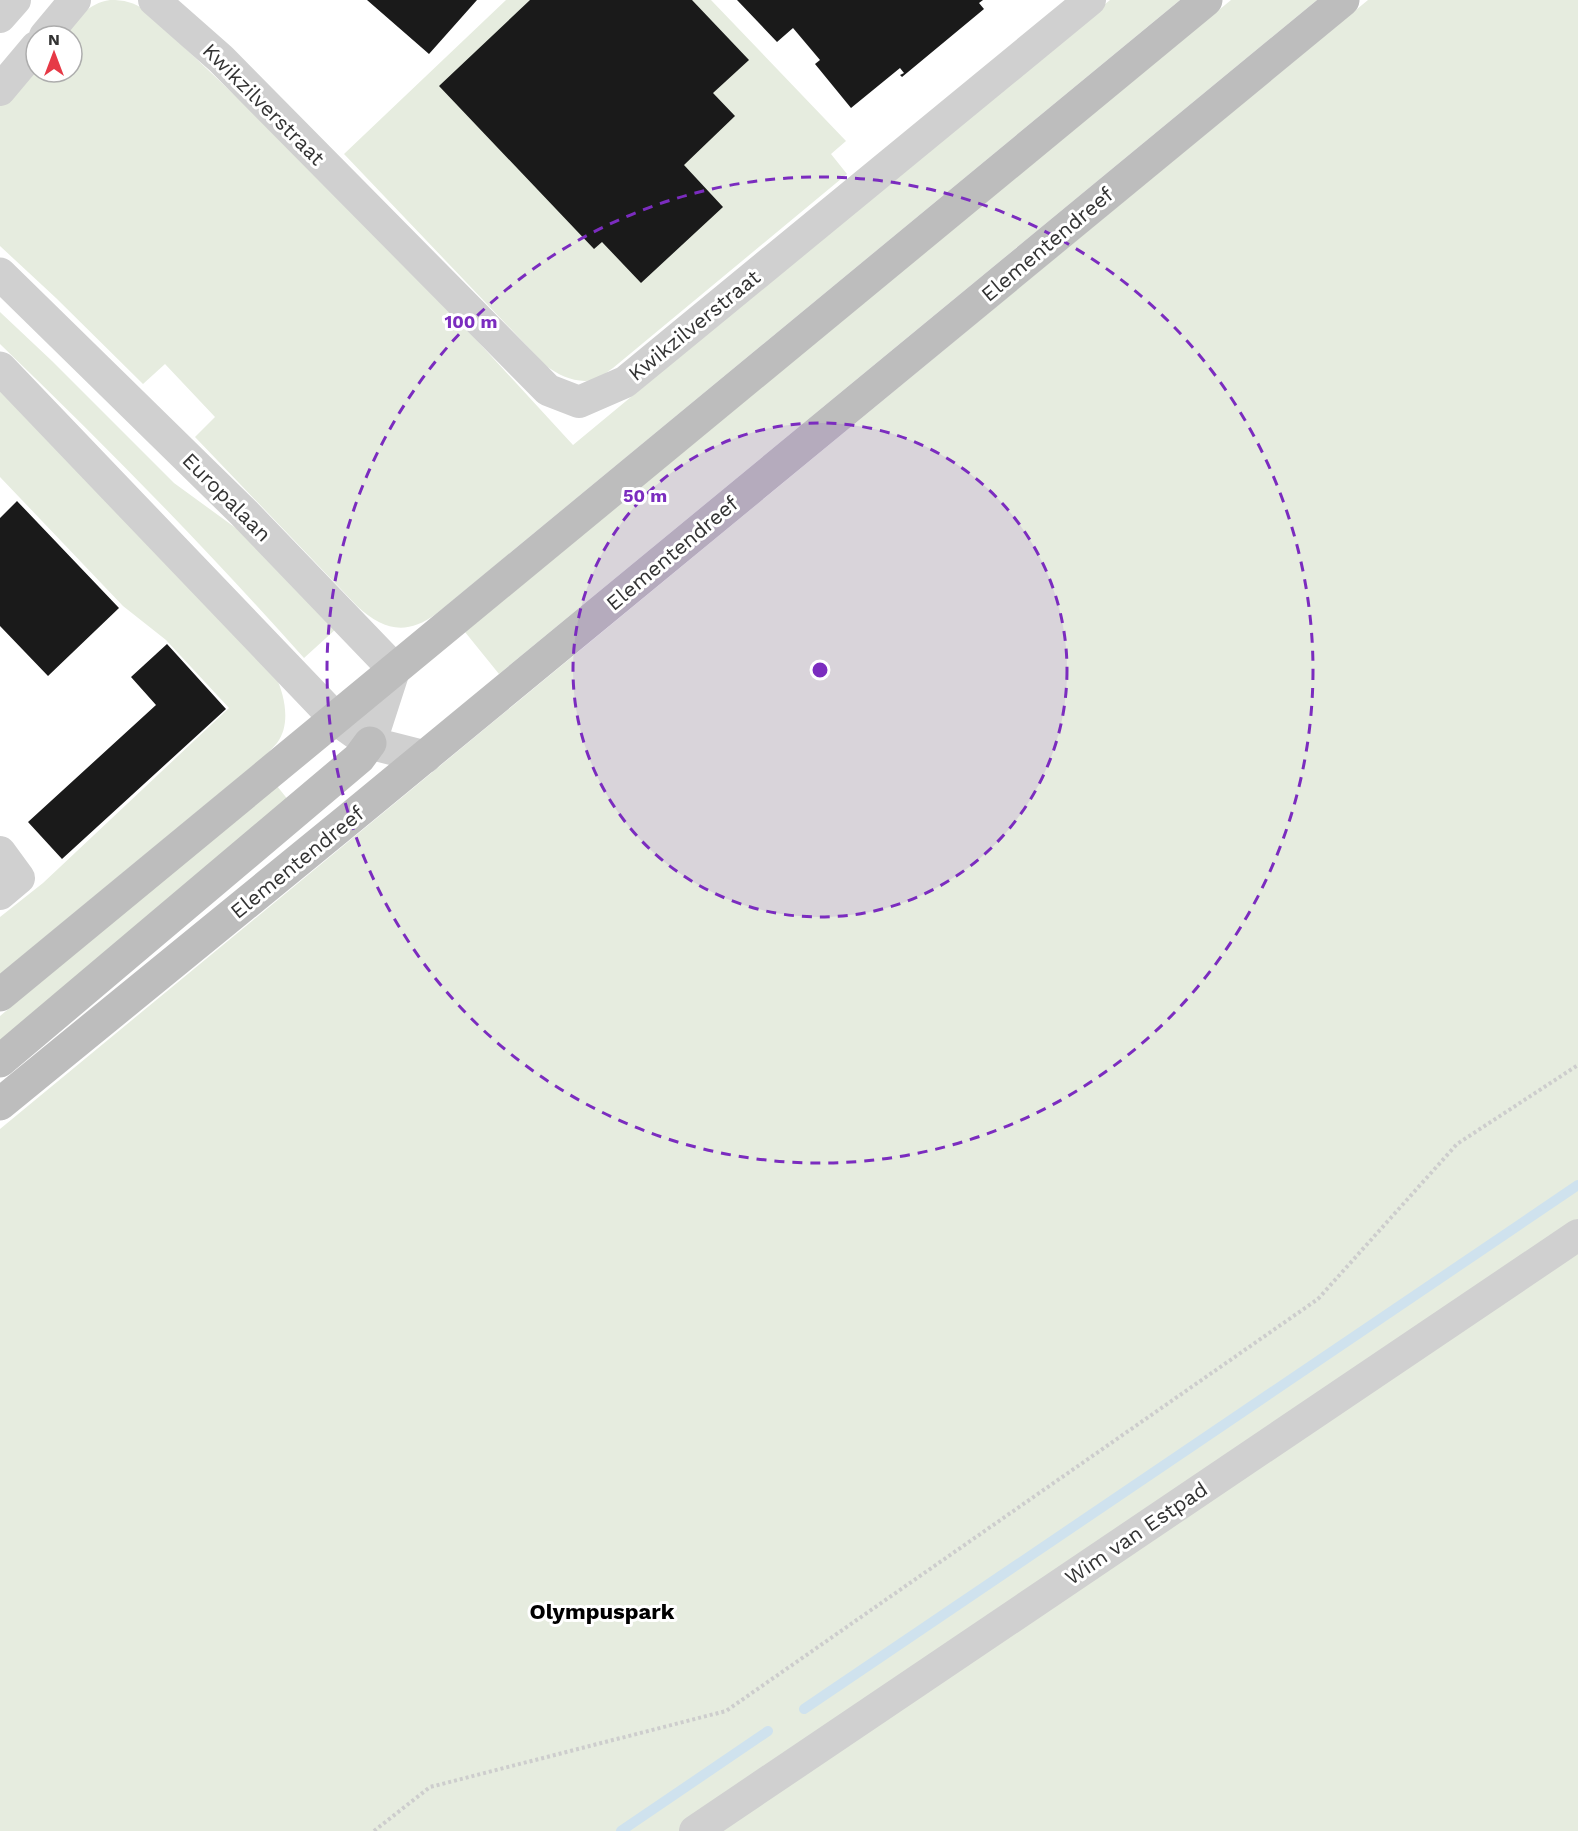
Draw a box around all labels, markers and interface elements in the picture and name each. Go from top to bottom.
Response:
north arrow [24,24,84,84]
text: N [48,30,60,49]
street label: Kwikzilverstraat [198,38,330,170]
street label: Elementendreef [976,182,1118,306]
street label: Kwikzilverstraat [623,264,765,386]
text: 100 m [444,311,498,332]
street label: Europalaan [177,447,277,547]
text: 50 m [623,485,667,506]
street label: Elementendreef [601,491,743,615]
centre of rings [810,660,830,680]
street label: Elementendreef [225,800,369,924]
street label: Wim van Estpad [1060,1476,1212,1590]
district label: Olympuspark [530,1599,675,1624]

